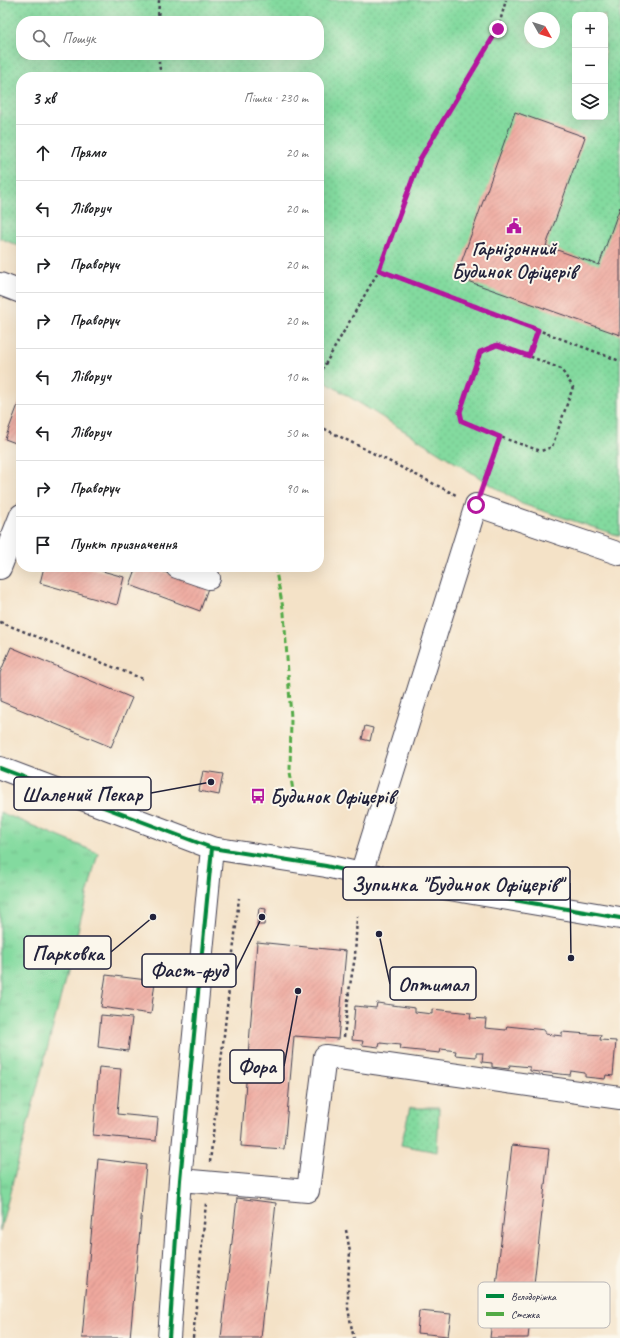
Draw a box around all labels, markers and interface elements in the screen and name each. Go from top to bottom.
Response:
north arrow [524,12,560,48]
map controls [572,12,608,120]
button: + [572,12,608,48]
search box [16,16,324,60]
route end [489,20,507,38]
icon: search [30,27,52,49]
text: Пошук [62,29,95,48]
button: − [572,48,608,84]
button: layers [572,84,608,120]
text: 3 хв [32,88,55,109]
text: Пішки · 230 m [244,90,308,106]
icon: ahead [32,142,54,164]
text: Прямо [70,143,106,162]
text: 20 m [286,145,308,161]
icon: left [32,198,54,220]
text: Ліворуч [70,199,111,218]
text: 20 m [286,201,308,217]
public building icon: Гарнізонний Будинок Офіцерів [505,217,523,235]
place label: Гарнізонний Будинок Офіцерів [452,236,581,284]
icon: right [32,254,54,276]
text: Праворуч [70,255,119,274]
text: 20 m [286,257,308,273]
icon: right [32,310,54,332]
text: Праворуч [70,311,119,330]
text: 20 m [286,313,308,329]
icon: left [32,366,54,388]
text: Ліворуч [70,367,111,386]
text: 10 m [286,369,308,385]
icon: left [32,422,54,444]
text: Ліворуч [70,423,111,442]
text: 50 m [286,425,308,441]
icon: right [32,478,54,500]
text: Праворуч [70,479,119,498]
text: 90 m [286,481,308,497]
route start [467,496,485,514]
icon: arrive [32,534,54,556]
text: Пункт призначення [70,535,177,554]
callout: Шалений Пекар [14,777,151,810]
text: Шалений Пекар [21,781,144,807]
place label: Будинок Офіцерів [270,784,399,809]
bus stop icon: Будинок Офіцерів [249,787,267,805]
callout: Зупинка "Будинок Офіцерів" [343,867,570,900]
text: Зупинка "Будинок Офіцерів" [351,871,568,897]
callout: Парковка [24,936,111,969]
text: Парковка [32,940,105,966]
callout: Фаст-фуд [142,954,236,987]
text: Фаст-фуд [150,957,230,983]
callout: Оптимал [390,967,476,1000]
text: Оптимал [398,971,470,997]
callout: Фора [230,1050,284,1083]
text: Фора [238,1053,278,1079]
legend [478,1282,610,1328]
text: Велодоріжка [511,1289,557,1303]
text: Стежка [511,1307,540,1321]

